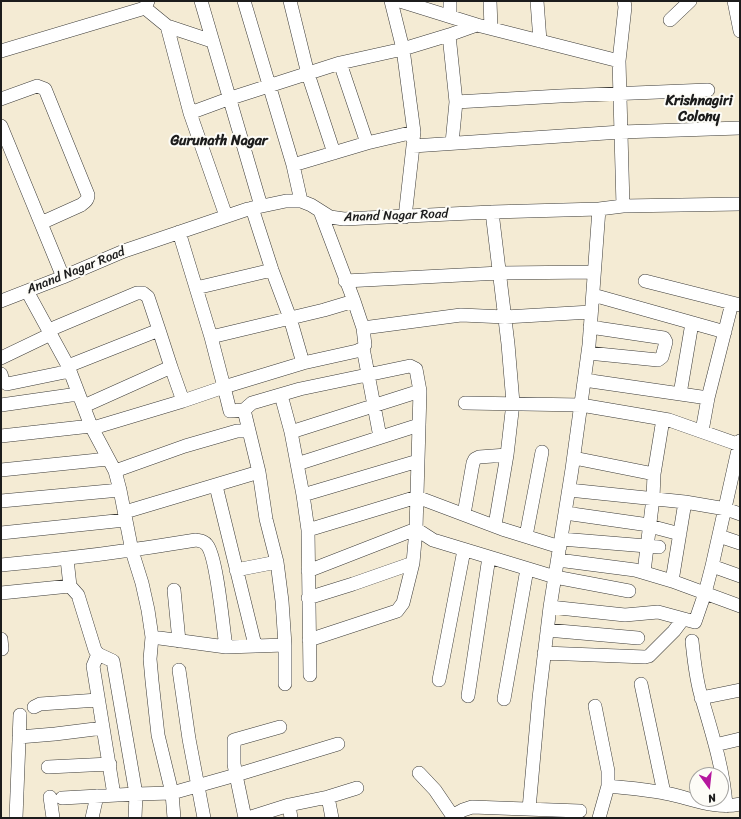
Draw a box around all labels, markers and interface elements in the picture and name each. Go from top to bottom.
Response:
district label: Krishnagiri Colony [665,93,733,126]
district label: Gurunath Nagar [170,133,268,149]
street label: Anand Nagar Road [344,206,448,226]
street label: Anand Nagar Road [25,244,127,298]
north arrow [689,767,729,807]
text: N [706,788,718,808]

